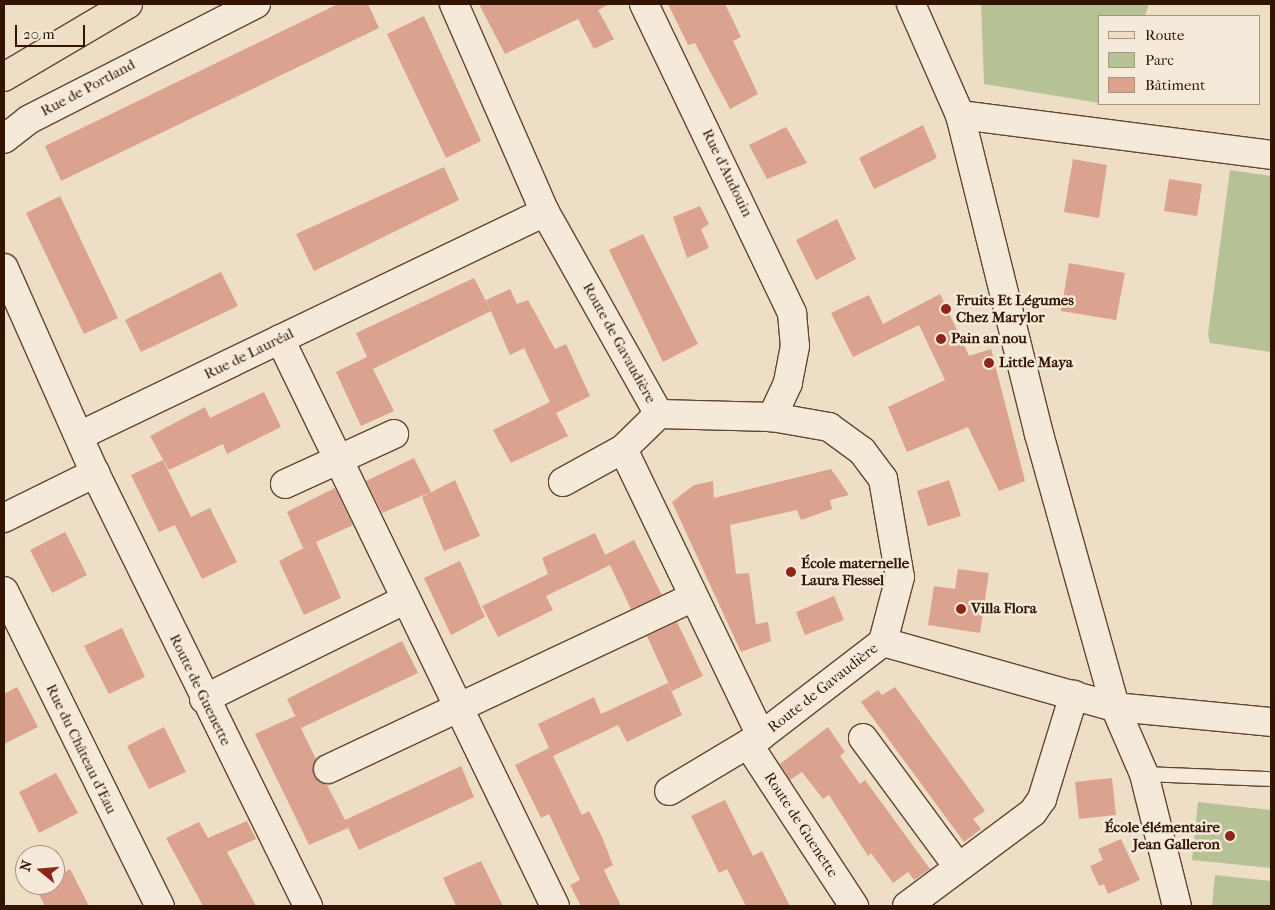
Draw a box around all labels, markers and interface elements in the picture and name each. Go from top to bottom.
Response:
scale bar [18,15,88,47]
legend [1098,15,1260,105]
text: 20 m [23,25,55,43]
text: Route [1145,26,1184,44]
text: Parc [1145,51,1174,69]
street label: Rue de Portland [38,56,138,120]
text: Bâtiment [1145,76,1205,94]
street label: Rue d'Audouin [698,126,756,220]
street label: Route de Gavaudière [578,280,660,406]
place label: Fruits Et Légumes Chez Marylor [956,291,1074,326]
marker: Fruits Et Légumes Chez Marylor [940,303,952,315]
street label: Rue de Lauréal [201,324,297,384]
place label: Pain an nou [951,330,1027,348]
marker: Pain an nou [935,333,947,345]
place label: Little Maya [999,354,1073,372]
marker: Little Maya [983,357,995,369]
place label: École maternelle Laura Flessel [801,554,909,589]
marker: École maternelle Laura Flessel [785,566,797,578]
place label: Villa Flora [971,600,1037,618]
marker: Villa Flora [955,603,967,615]
street label: Route de Guenette [165,631,235,749]
street label: Route de Gavaudière [764,639,882,737]
street label: Rue du Château d'Eau [42,681,120,817]
street label: Route de Guenette [760,769,842,881]
place label: École élémentaire Jean Galleron [1104,818,1220,853]
marker: École élémentaire Jean Galleron [1224,830,1236,842]
north arrow [15,845,65,895]
text: N [16,858,36,873]

